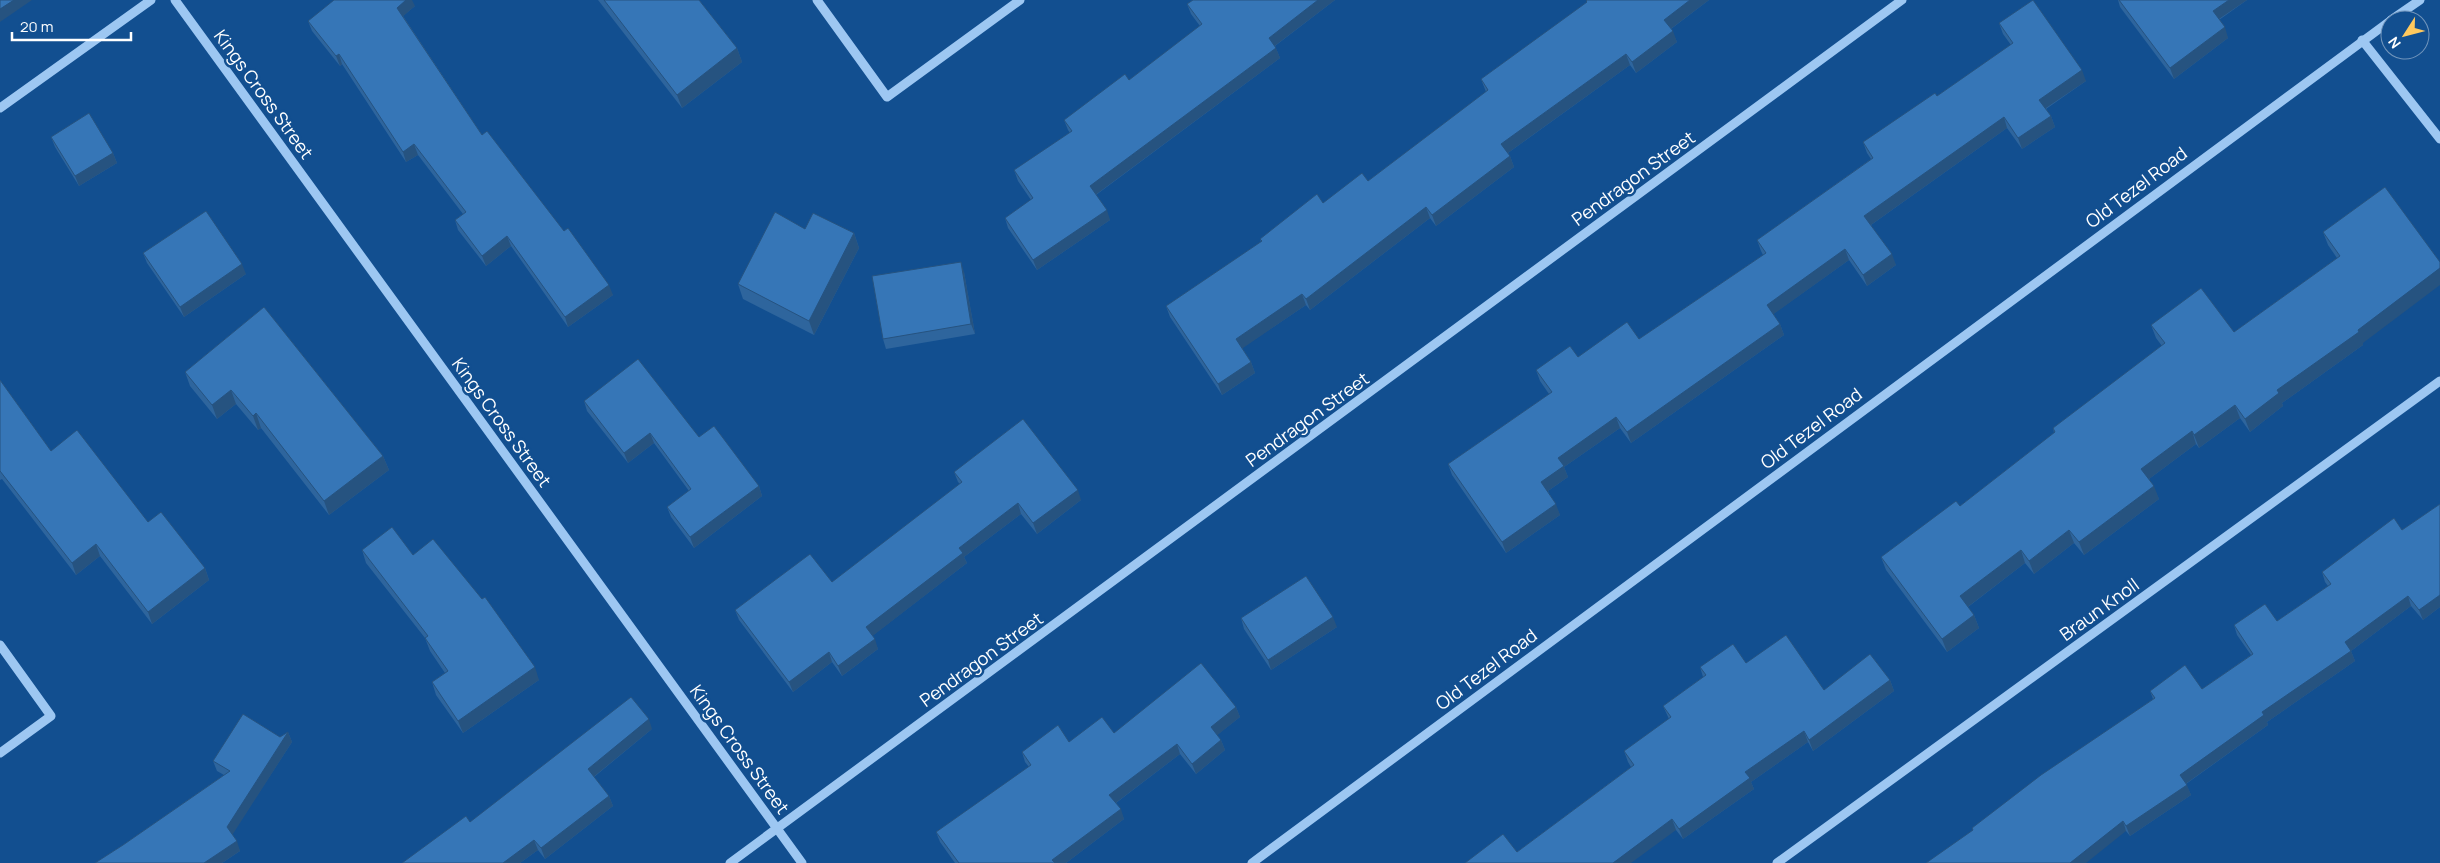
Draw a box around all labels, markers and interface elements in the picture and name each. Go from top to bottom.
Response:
scale bar [12,10,131,42]
north arrow [2380,10,2430,60]
text: 20 m [20,16,53,37]
street label: Kings Cross Street [209,24,319,164]
text: N [2383,33,2405,53]
street label: Pendragon Street [1567,125,1699,231]
street label: Old Tezel Road [2080,141,2192,233]
street label: Kings Cross Street [447,352,557,492]
street label: Pendragon Street [1241,366,1373,472]
street label: Old Tezel Road [1755,382,1867,474]
street label: Braun Knoll [2055,572,2143,646]
street label: Pendragon Street [915,606,1047,712]
street label: Old Tezel Road [1430,623,1542,715]
street label: Kings Cross Street [685,679,795,819]

